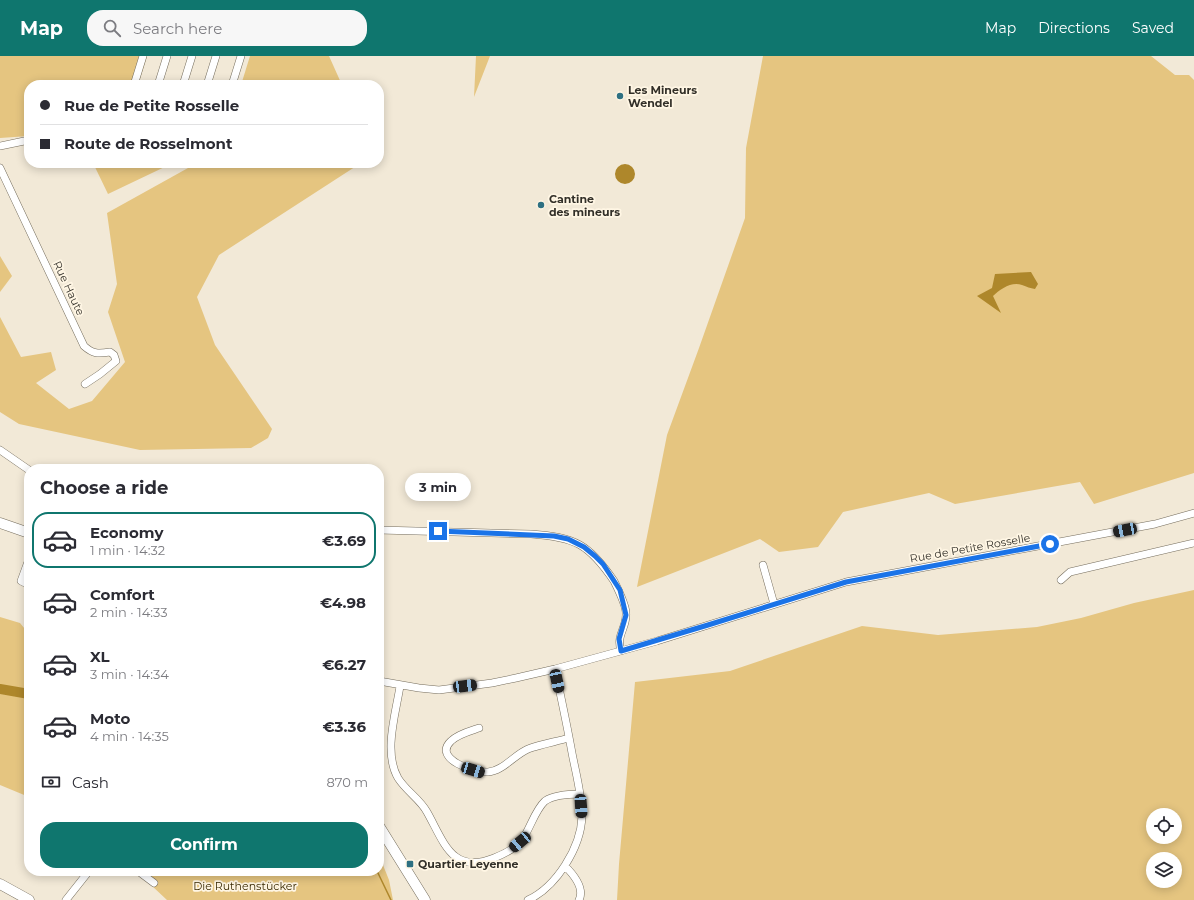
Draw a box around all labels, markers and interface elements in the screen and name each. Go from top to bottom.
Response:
search box [87,10,367,46]
text: Map [20,17,63,40]
icon: search [101,17,123,39]
text: Search here [133,19,222,38]
text: Map [985,19,1016,37]
text: Directions [1038,19,1110,37]
text: Saved [1132,19,1174,37]
place label: Les Mineurs Wendel [628,83,697,110]
marker: Les Mineurs Wendel [615,91,625,101]
text: Rue de Petite Rosselle [64,96,239,115]
text: Route de Rosselmont [64,134,233,153]
place label: Cantine des mineurs [549,192,620,219]
marker: Cantine des mineurs [536,200,546,210]
street label: Rue Haute [50,258,88,318]
callout: 3 min [405,473,471,501]
text: Choose a ride [40,477,168,499]
text: 3 min [419,479,457,495]
icon: car [42,522,78,558]
route end [429,522,447,540]
car [1112,522,1138,538]
text: Economy [90,523,163,542]
street label: Rue de Petite Rosselle [909,530,1032,566]
text: €3.69 [322,531,366,550]
route start [1041,535,1059,553]
text: 1 min · 14:32 [90,542,165,558]
icon: car [42,584,78,620]
text: Comfort [90,585,155,604]
text: €4.98 [320,593,366,612]
text: 2 min · 14:33 [90,604,168,620]
icon: car [42,646,78,682]
text: XL [90,647,109,666]
text: €6.27 [322,655,366,674]
text: 3 min · 14:34 [90,666,169,682]
car [549,668,565,694]
car [452,679,478,693]
icon: car [42,708,78,744]
text: Moto [90,709,130,728]
text: €3.36 [322,717,366,736]
text: 4 min · 14:35 [90,728,169,744]
car [460,761,486,779]
icon: cash [40,771,62,793]
text: Cash [72,773,109,792]
text: 870 m [327,774,368,790]
car [574,794,588,818]
map controls [1146,808,1182,888]
button: locate [1146,808,1182,844]
button: Confirm [40,822,368,868]
car [507,830,533,854]
button: layers [1146,852,1182,888]
place label: Quartier Leyenne [418,857,519,871]
marker: Quartier Leyenne [405,859,415,869]
park label: Die Ruthenstücker [193,879,297,893]

